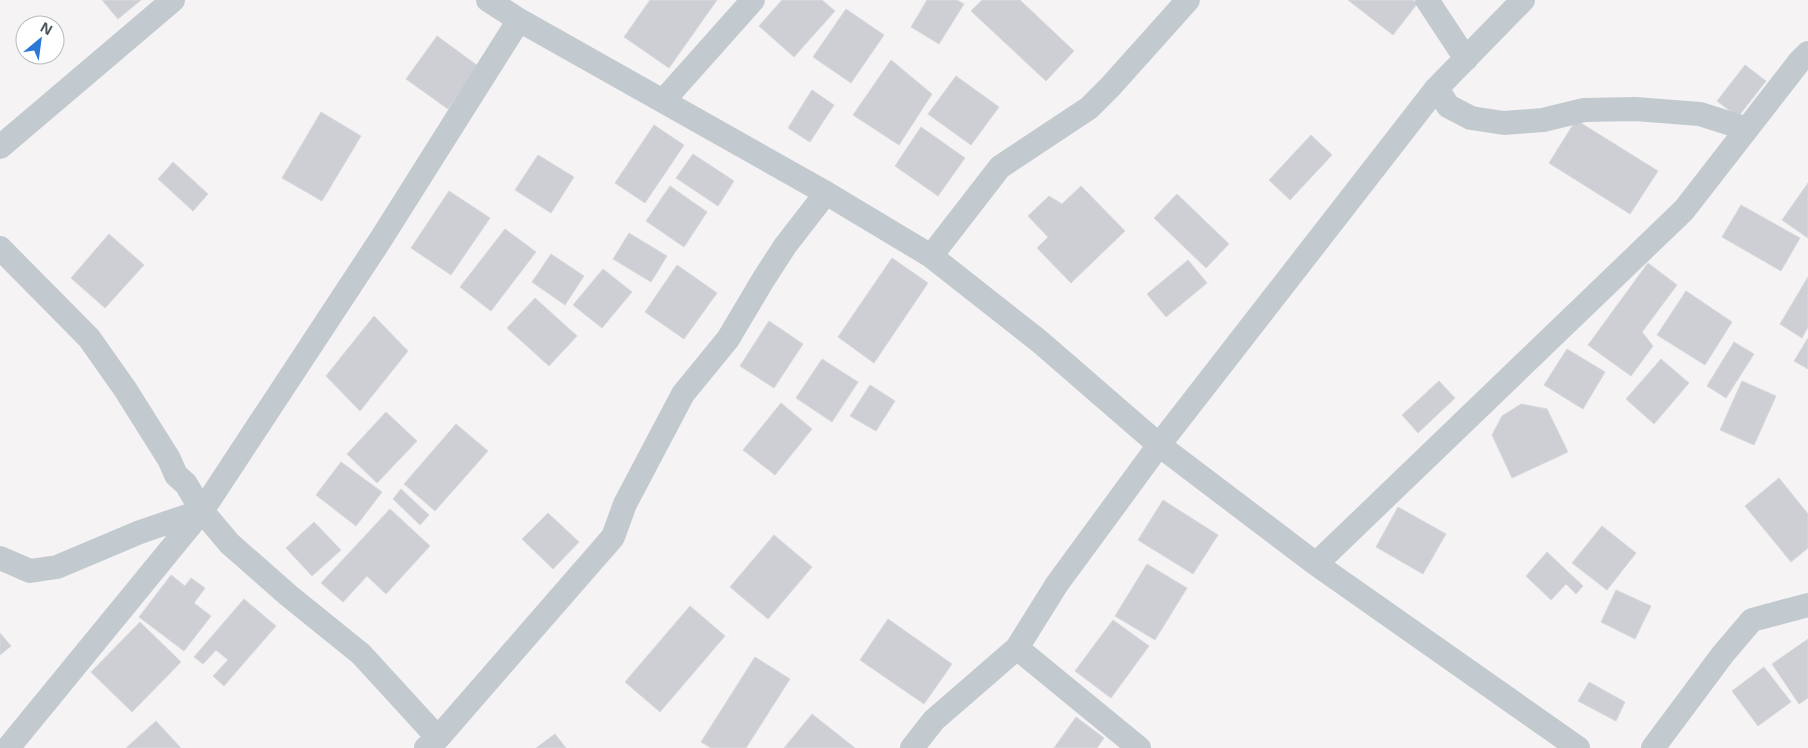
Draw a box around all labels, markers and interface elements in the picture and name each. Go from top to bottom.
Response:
north arrow [15,15,65,65]
text: N [37,17,56,39]

